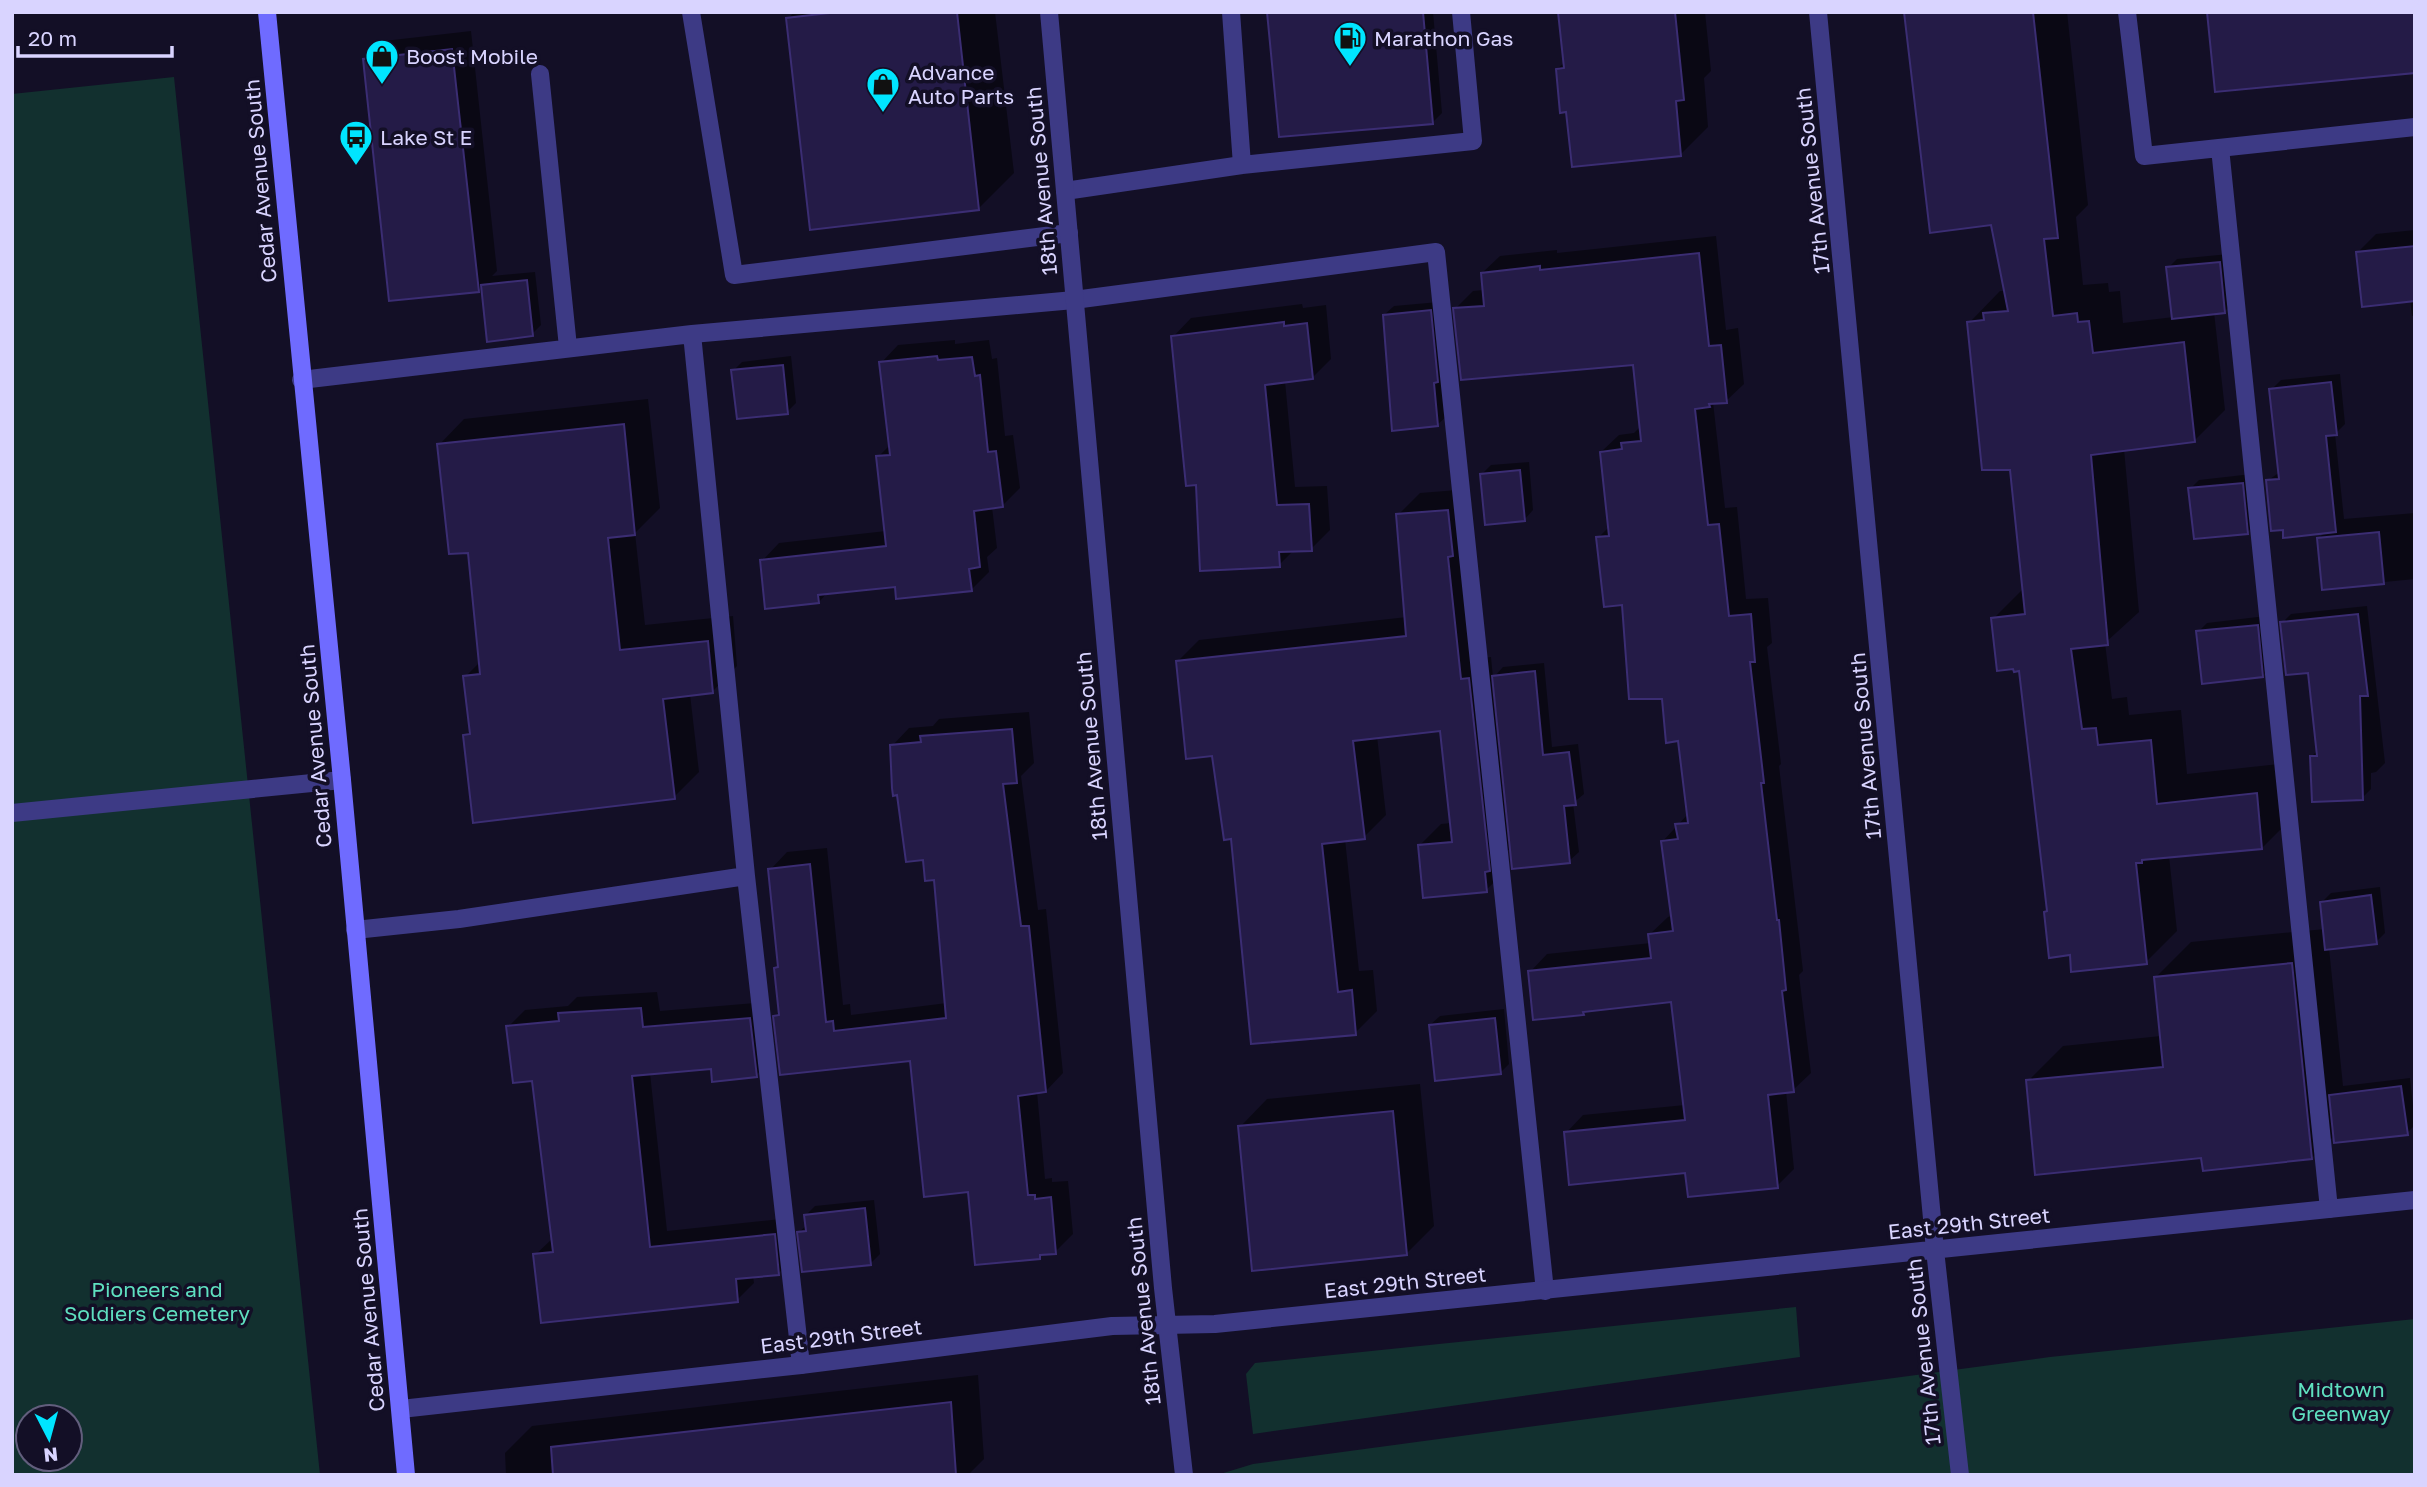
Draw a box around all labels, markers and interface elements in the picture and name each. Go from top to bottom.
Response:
scale bar [18,14,172,58]
fuel station icon: Marathon Gas [1331,19,1369,68]
text: 20 m [28,25,77,51]
place label: Marathon Gas [1374,25,1513,51]
shop icon: Boost Mobile [363,37,401,86]
place label: Boost Mobile [406,43,538,69]
place label: Advance Auto Parts [908,59,1014,109]
shop icon: Advance Auto Parts [864,65,902,114]
street label: Cedar Avenue South [238,78,282,284]
street label: 18th Avenue South [1020,86,1062,276]
street label: 17th Avenue South [1789,86,1835,276]
bus stop icon: Lake St E [337,118,375,167]
place label: Lake St E [380,124,472,150]
street label: Cedar Avenue South [293,643,337,849]
street label: 18th Avenue South [1070,651,1112,841]
street label: 17th Avenue South [1844,652,1886,840]
street label: East 29th Street [1887,1202,2051,1244]
street label: Cedar Avenue South [346,1207,390,1413]
street label: 18th Avenue South [1120,1216,1166,1406]
street label: 17th Avenue South [1900,1257,1946,1447]
street label: East 29th Street [1323,1261,1487,1303]
park label: Pioneers and Soldiers Cemetery [64,1276,250,1326]
street label: East 29th Street [759,1313,923,1359]
park label: Midtown Greenway [2291,1376,2391,1426]
north arrow [14,1403,84,1473]
text: N [42,1443,59,1468]

